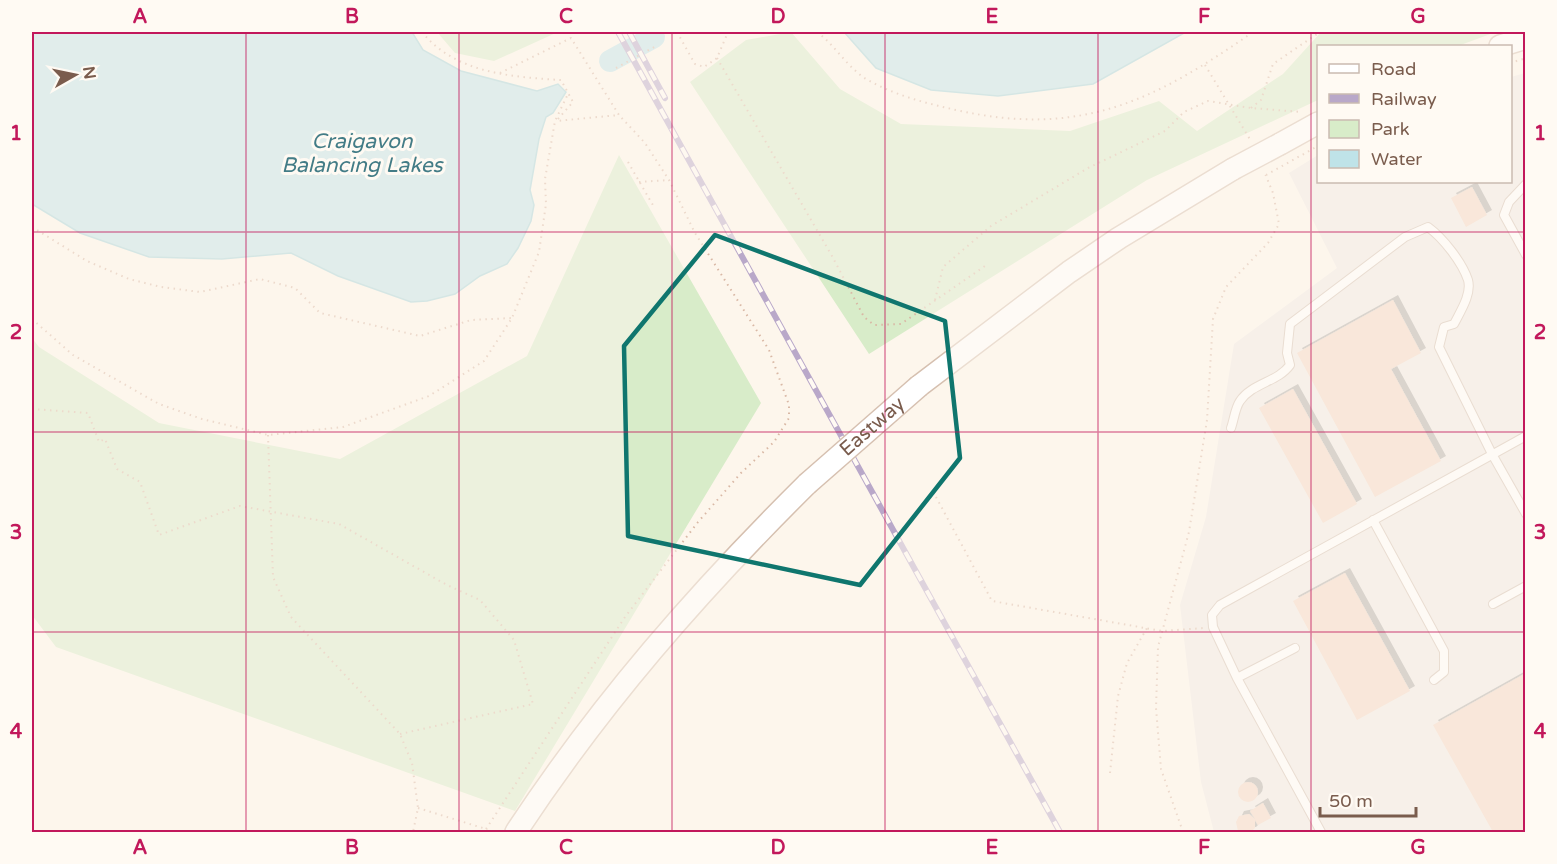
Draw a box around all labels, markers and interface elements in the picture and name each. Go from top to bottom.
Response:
text: A [133,5,148,29]
text: B [345,5,359,29]
text: C [559,5,573,29]
text: D [770,5,786,29]
text: E [986,5,999,29]
text: F [1198,5,1210,29]
text: G [1410,5,1426,29]
north arrow [45,45,105,105]
legend [1317,45,1512,183]
text: Road [1371,58,1416,80]
text: N [78,65,100,81]
text: Railway [1371,88,1437,110]
text: Park [1371,118,1410,140]
text: 1 [10,122,22,146]
text: 1 [1534,122,1546,146]
water label: Craigavon Balancing Lakes [281,129,445,178]
text: Water [1371,148,1422,170]
text: 2 [10,321,22,345]
text: 2 [1534,321,1546,345]
street label: Eastway [835,392,910,462]
text: 3 [10,521,22,545]
text: 3 [1534,521,1546,545]
text: 4 [10,720,23,744]
text: 4 [1534,720,1547,744]
scale bar [1320,780,1416,818]
text: 50 m [1329,790,1373,812]
text: A [133,836,148,860]
text: B [345,836,359,860]
text: C [559,836,573,860]
text: D [770,836,786,860]
text: E [986,836,999,860]
text: F [1198,836,1210,860]
text: G [1410,836,1426,860]

